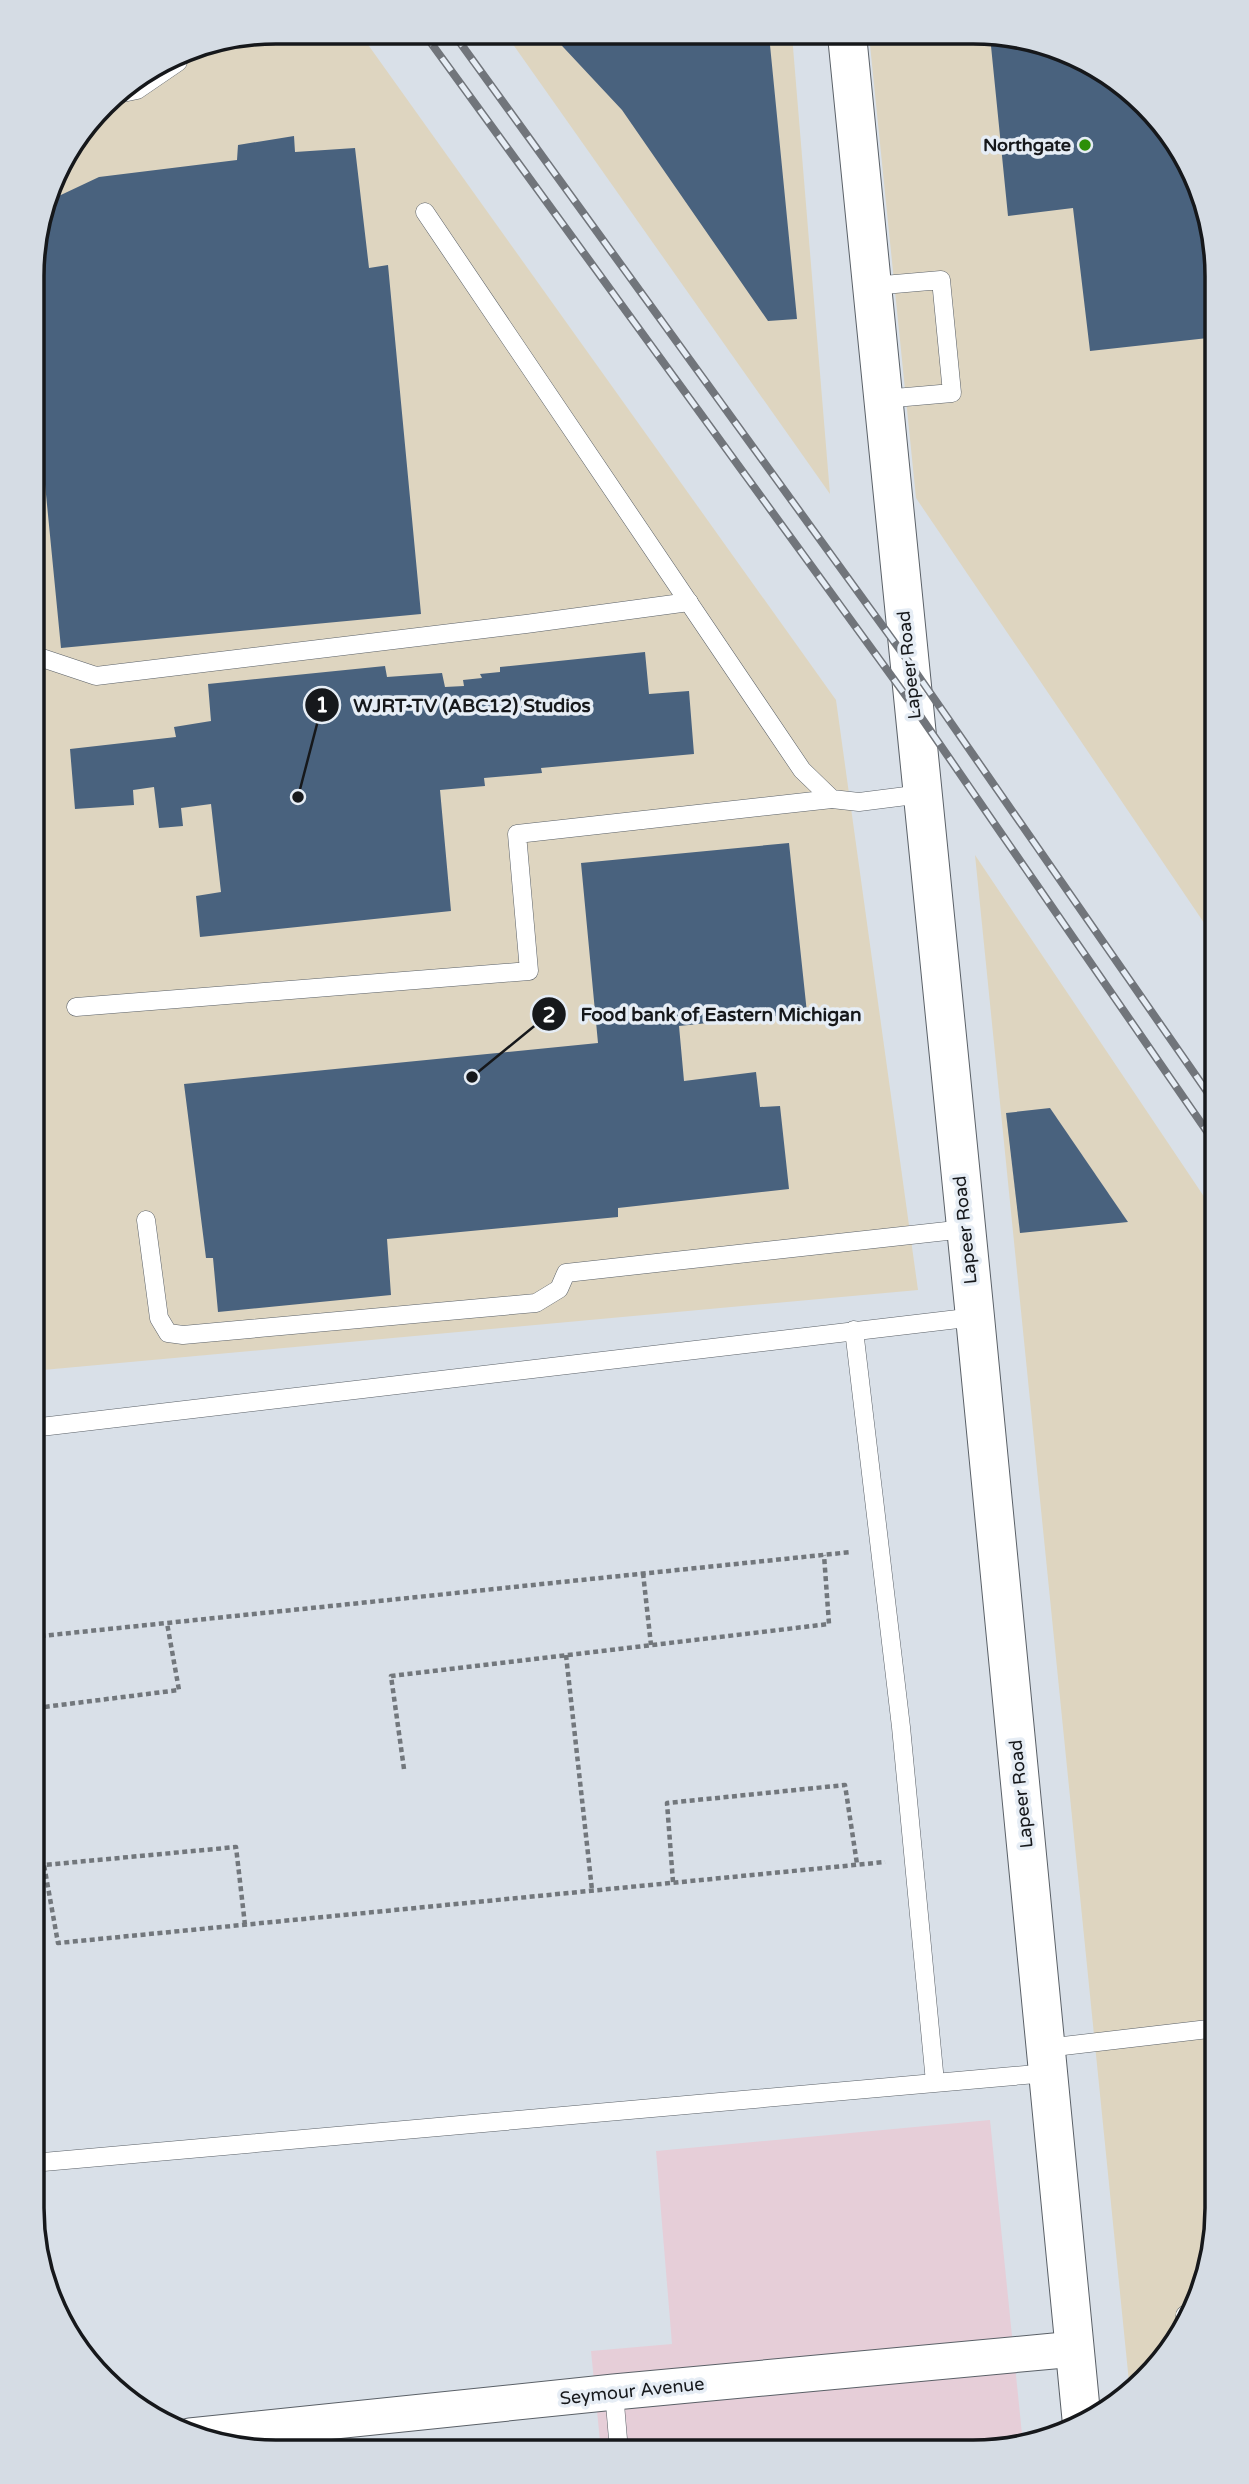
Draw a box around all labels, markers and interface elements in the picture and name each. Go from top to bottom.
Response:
place label: Northgate [983,134,1071,156]
marker: Northgate [1077,137,1093,153]
street label: Lapeer Road [892,610,926,720]
callout: WJRT-TV (ABC12) Studios [304,685,605,725]
text: 1 [315,693,329,718]
text: WJRT-TV (ABC12) Studios [353,695,591,717]
callout: Food bank of Eastern Michigan [531,994,875,1034]
text: 2 [542,1003,556,1028]
text: Food bank of Eastern Michigan [581,1004,861,1027]
street label: Lapeer Road [948,1175,982,1285]
street label: Lapeer Road [1004,1739,1038,1849]
street label: Seymour Avenue [559,2372,705,2410]

